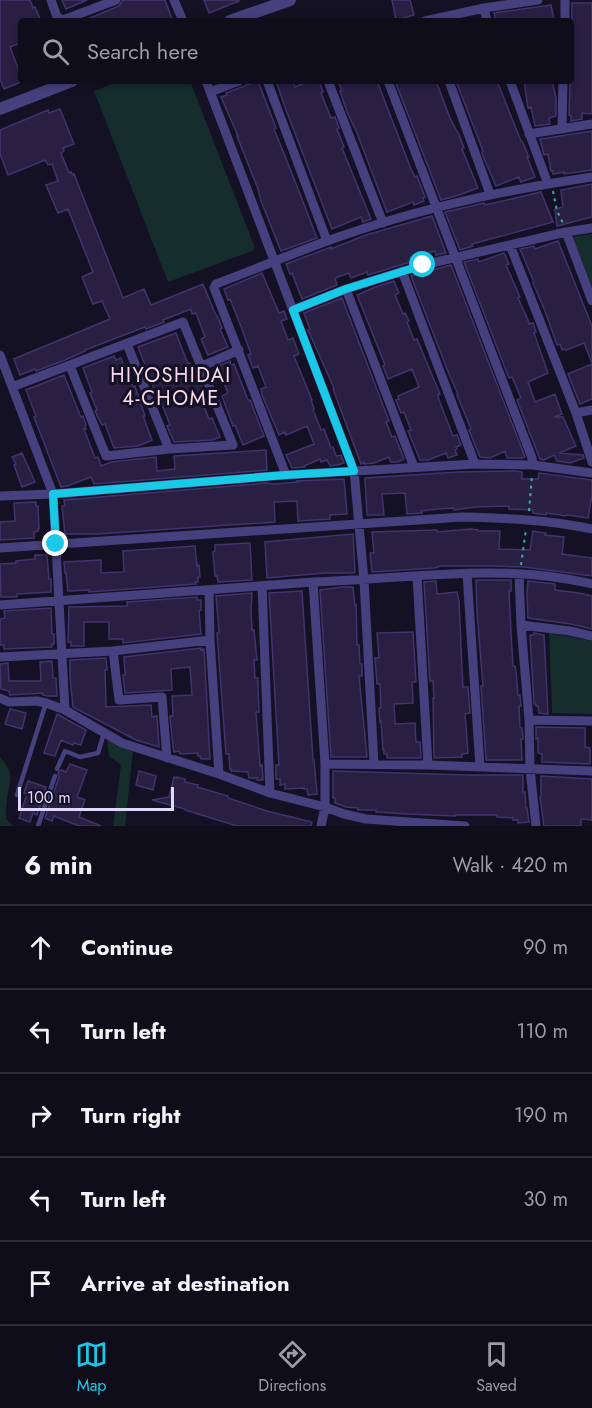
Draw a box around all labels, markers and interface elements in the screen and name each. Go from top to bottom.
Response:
search box [18,18,574,84]
icon: search [39,35,72,68]
text: Search here [87,35,198,67]
route start [409,251,435,277]
district label: HIYOSHIDAI 4-CHOME [110,361,232,413]
route end [42,530,68,556]
scale bar [18,784,174,812]
text: 100 m [27,786,71,809]
text: 6 min [24,846,93,884]
text: Walk · 420 m [453,851,568,880]
icon: ahead [24,931,57,964]
text: Continue [81,931,173,963]
text: 90 m [523,933,568,962]
icon: left [24,1015,57,1048]
text: Turn left [81,1015,166,1047]
text: 110 m [516,1017,568,1046]
icon: right [24,1099,57,1132]
text: Turn right [81,1099,181,1131]
text: 190 m [514,1101,568,1130]
icon: left [24,1183,57,1216]
text: Turn left [81,1183,166,1215]
text: 30 m [523,1185,568,1214]
icon: arrive [24,1267,57,1300]
text: Arrive at destination [81,1267,290,1299]
tab: Map [75,1338,108,1397]
tab: Directions [258,1338,326,1397]
tab: Saved [476,1338,517,1397]

